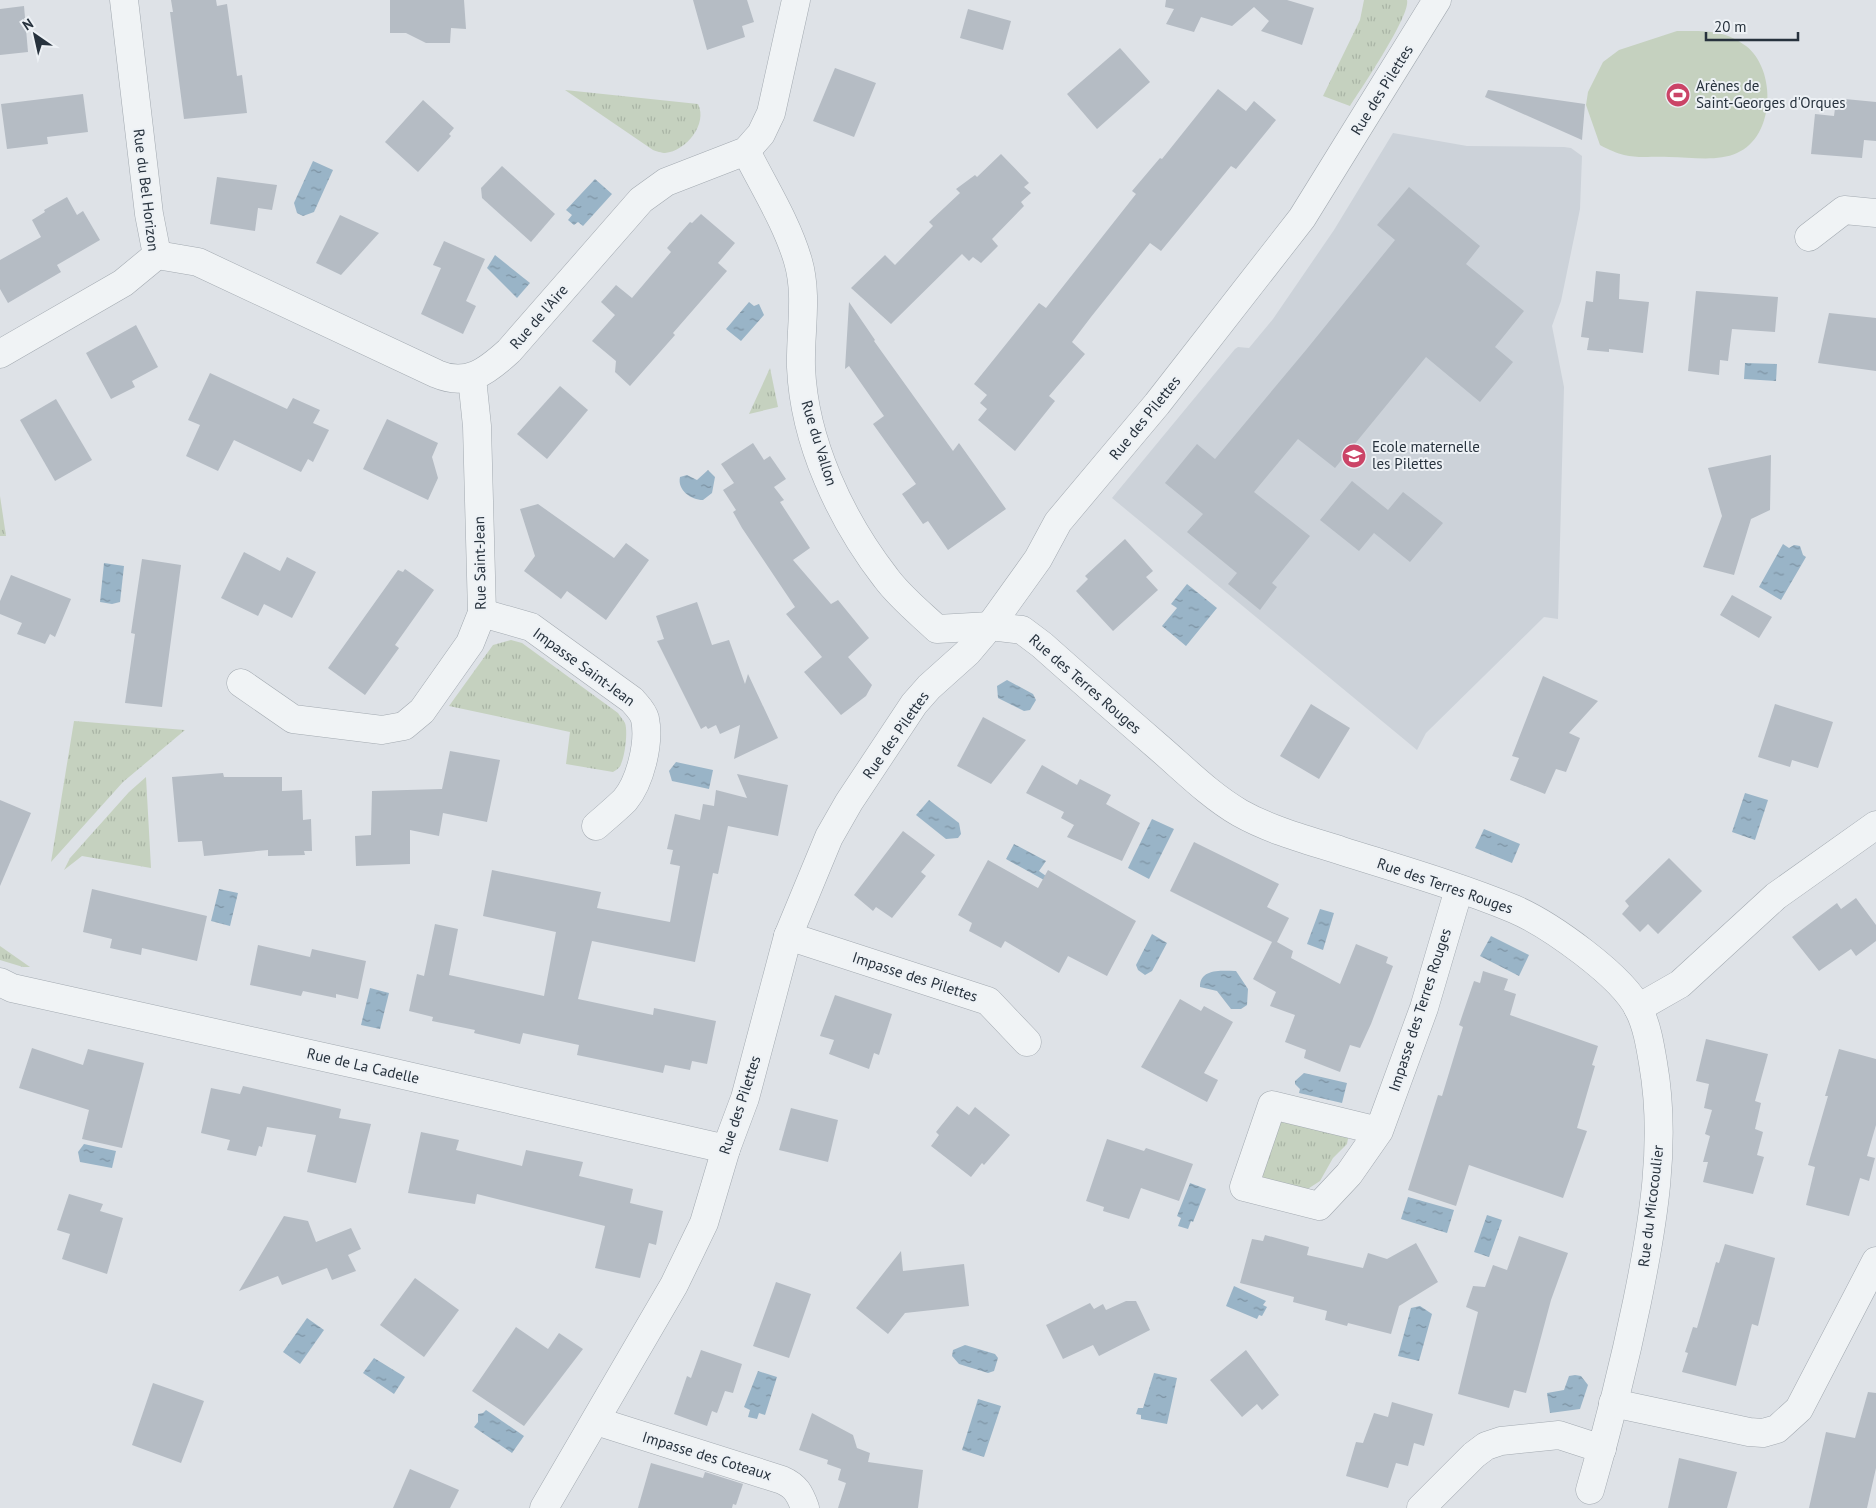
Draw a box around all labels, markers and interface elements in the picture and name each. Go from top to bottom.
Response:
north arrow [10,10,60,60]
scale bar [1706,10,1798,42]
text: N [19,14,37,34]
text: 20 m [1714,17,1747,36]
street label: Rue des Pilettes [1346,41,1417,138]
place label: Arènes de Saint-Georges d'Orques [1696,76,1846,112]
sports icon: Arènes de Saint-Georges d'Orques [1665,82,1691,108]
street label: Rue du Bel Horizon [130,128,163,252]
street label: Rue de l'Aire [505,280,572,353]
street label: Rue des Pilettes [1105,372,1184,464]
street label: Rue du Vallon [797,398,841,488]
place label: Ecole maternelle les Pilettes [1372,437,1480,473]
school or university icon: Ecole maternelle les Pilettes [1341,443,1367,469]
street label: Rue Saint-Jean [469,516,490,610]
street label: Impasse Saint-Jean [530,623,639,710]
street label: Rue des Terres Rouges [1025,630,1145,738]
street label: Rue des Pilettes [858,687,933,782]
street label: Rue des Terres Rouges [1375,853,1516,918]
street label: Impasse des Terres Rouges [1384,926,1455,1094]
street label: Impasse des Pilettes [850,947,980,1006]
street label: Rue de La Cadelle [305,1043,421,1088]
street label: Rue des Pilettes [715,1053,764,1157]
street label: Rue du Micocoulier [1634,1144,1667,1268]
street label: Impasse des Coteaux [640,1427,774,1484]

